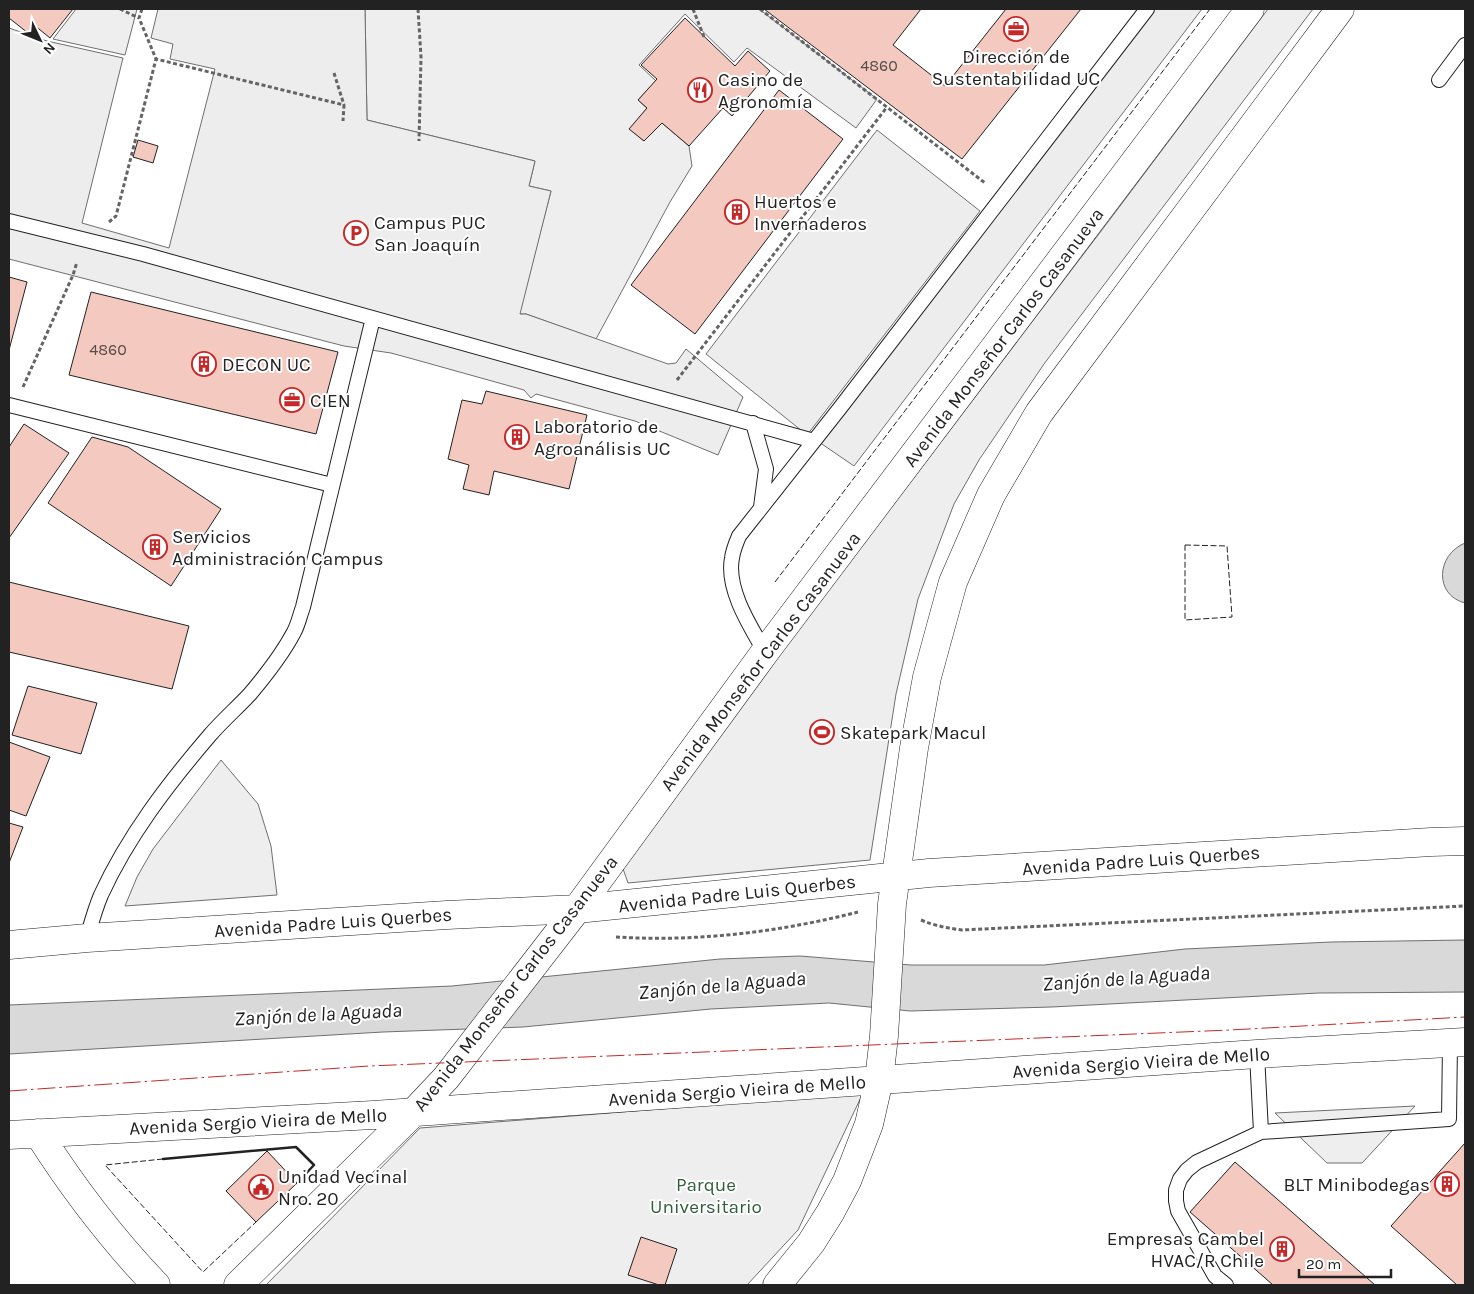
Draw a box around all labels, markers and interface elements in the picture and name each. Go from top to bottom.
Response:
north arrow [15,15,65,65]
office icon: Dirección de Sustentabilidad UC [1003,16,1029,42]
text: N [39,39,59,58]
place label: Dirección de Sustentabilidad UC [932,46,1100,90]
house number: 4860 [860,56,898,75]
place label: Casino de Agronomía [718,69,813,113]
restaurant icon: Casino de Agronomía [687,77,713,103]
place label: Huertos e Invernaderos [754,191,867,235]
building icon: Huertos e Invernaderos [724,199,750,225]
street label: Avenida Monseñor Carlos Casanueva [899,204,1108,471]
place label: Campus PUC San Joaquín [374,212,486,256]
parking icon: Campus PUC San Joaquín [343,220,369,246]
house number: 4860 [89,340,127,359]
building icon: DECON UC [191,351,217,377]
place label: DECON UC [222,354,311,376]
office icon: CIEN [279,387,305,413]
place label: CIEN [310,390,351,412]
place label: Laboratorio de Agroanálisis UC [534,416,670,460]
building icon: Laboratorio de Agroanálisis UC [504,424,530,450]
place label: Servicios Administración Campus [172,526,384,570]
street label: Avenida Monseñor Carlos Casanueva [656,528,865,795]
building icon: Servicios Administración Campus [142,534,168,560]
sports icon: Skatepark Macul [809,719,835,745]
place label: Skatepark Macul [840,722,986,744]
street label: Avenida Padre Luis Querbes [1021,842,1261,880]
street label: Avenida Monseñor Carlos Casanueva [409,851,623,1116]
street label: Avenida Padre Luis Querbes [617,871,857,917]
street label: Avenida Padre Luis Querbes [213,904,453,942]
water label: Zanjón de la Aguada [1041,961,1211,996]
water label: Zanjón de la Aguada [637,967,807,1004]
water label: Zanjón de la Aguada [233,999,403,1030]
street label: Avenida Sergio Vieira de Mello [1011,1043,1271,1083]
street label: Avenida Sergio Vieira de Mello [607,1071,867,1111]
street label: Avenida Sergio Vieira de Mello [129,1104,388,1140]
place label: Unidad Vecinal Nro. 20 [278,1166,408,1210]
building icon: BLT Minibodegas [1434,1171,1460,1197]
public building icon: Unidad Vecinal Nro. 20 [248,1174,274,1200]
park label: Parque Universitario [650,1174,762,1218]
place label: BLT Minibodegas [1283,1174,1430,1196]
place label: Empresas Cambel HVAC/R Chile [1107,1228,1264,1272]
building icon: Empresas Cambel HVAC/R Chile [1269,1236,1295,1262]
scale bar [1299,1246,1392,1278]
text: 20 m [1306,1255,1341,1273]

